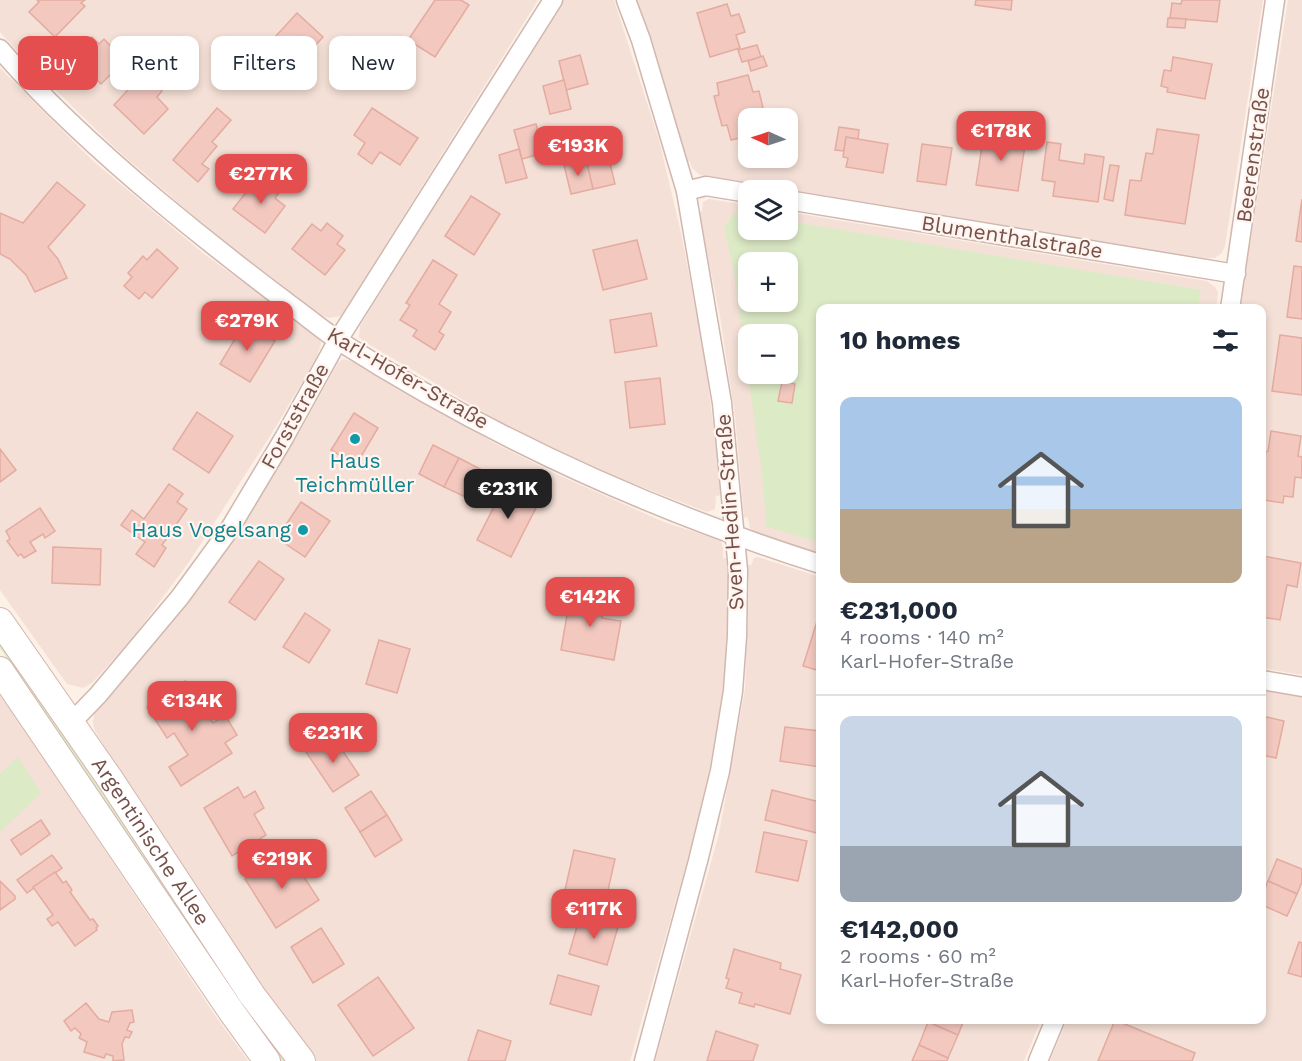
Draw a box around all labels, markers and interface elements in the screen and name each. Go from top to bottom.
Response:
chip: Buy [18,36,98,90]
chip: Rent [110,36,199,90]
chip: Filters [211,36,317,90]
chip: New [329,36,416,90]
street label: Beerenstraße [1231,86,1274,224]
north arrow [738,108,798,168]
map controls [738,108,798,384]
pin: €178K [959,111,1043,162]
text: €178K [971,118,1031,142]
pin: €193K [536,126,620,177]
text: €193K [548,133,608,157]
pin: €277K [219,154,303,205]
text: €277K [229,161,293,185]
button: layers [738,180,798,240]
street label: Blumenthalstraße [920,210,1105,263]
button: + [738,252,798,312]
pin: €279K [205,301,289,352]
text: €279K [215,308,279,332]
street label: Karl-Hofer-Straße [323,321,494,434]
button: − [738,324,798,384]
icon: filters [1209,324,1242,357]
text: 10 homes [840,325,960,355]
street label: Forststraße [255,358,334,473]
street label: Sven-Hedin-Straße [710,413,749,611]
marker: Haus Teichmüller [348,432,362,446]
icon: home [987,436,1095,544]
place label: Haus Teichmüller [295,448,415,497]
pin: €231K [466,469,550,520]
text: €231K [478,476,538,500]
place label: Haus Vogelsang [131,517,292,542]
marker: Haus Vogelsang [296,523,310,537]
pin: €142K [548,577,632,628]
text: €142K [559,584,621,608]
text: €231,000 [840,595,958,625]
text: 4 rooms · 140 m² [840,625,1004,649]
text: Karl-Hofer-Straße [840,649,1014,673]
pin: €134K [150,681,234,732]
text: €134K [161,688,223,712]
pin: €231K [291,713,375,764]
text: €231K [303,720,363,744]
street label: Argentinische Allee [87,752,216,930]
icon: home [987,755,1095,863]
pin: €219K [240,839,324,890]
text: €219K [252,846,312,870]
pin: €117K [552,889,636,940]
text: €117K [565,896,623,920]
text: €142,000 [840,914,959,944]
text: 2 rooms · 60 m² [840,944,996,968]
text: Karl-Hofer-Straße [840,968,1014,992]

